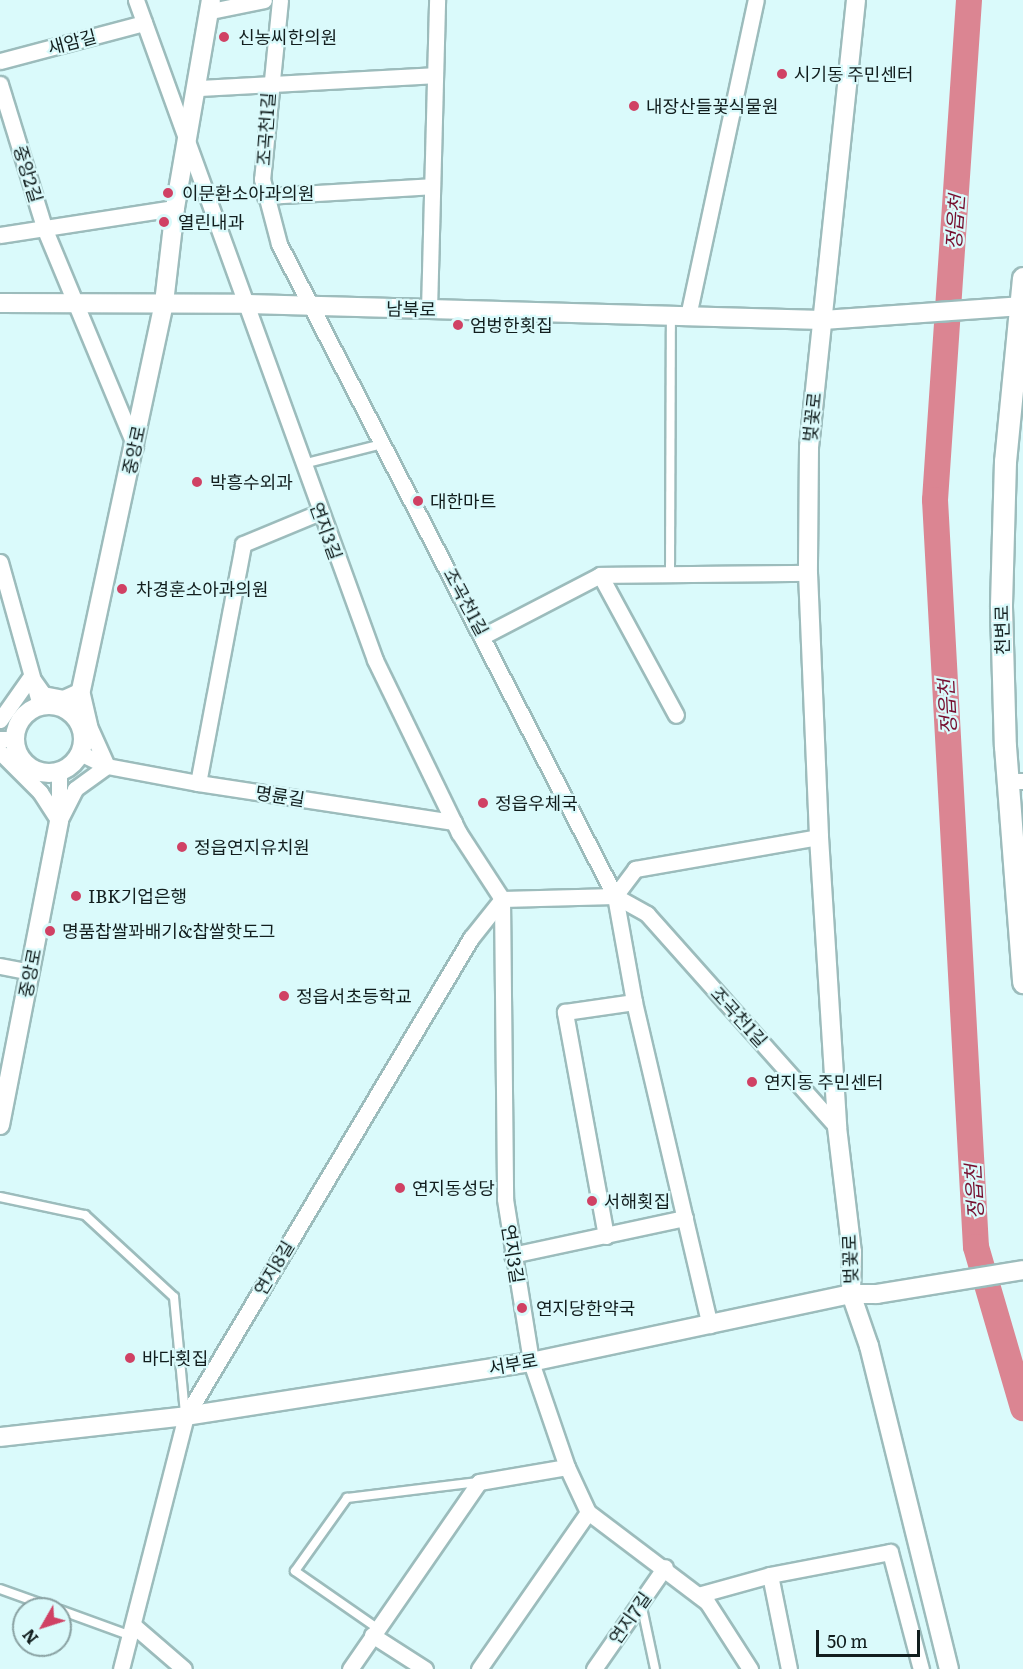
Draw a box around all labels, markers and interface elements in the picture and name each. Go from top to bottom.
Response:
street label: 새암길 [45,25,99,59]
place label: 신농씨한의원 [238,26,337,48]
marker: 신농씨한의원 [215,28,233,46]
place label: 시기동 주민센터 [794,63,914,85]
marker: 시기동 주민센터 [775,67,789,81]
street label: 조곡천1길 [253,92,279,166]
place label: 내장산들꽃식물원 [646,95,778,117]
marker: 내장산들꽃식물원 [627,99,641,113]
street label: 중앙2길 [9,143,47,205]
place label: 이문환소아과의원 [182,182,314,204]
marker: 이문환소아과의원 [159,184,177,202]
water label: 정읍천 [940,194,968,250]
place label: 열린내과 [178,211,244,233]
marker: 열린내과 [155,213,173,231]
street label: 남북로 [386,298,436,320]
place label: 엄벙한횟집 [470,314,553,336]
marker: 엄벙한횟집 [451,318,465,332]
street label: 벚꽃로 [799,391,825,443]
street label: 중앙로 [118,423,150,477]
place label: 박흥수외과 [210,471,293,493]
marker: 박흥수외과 [188,473,206,491]
place label: 대한마트 [430,490,496,512]
marker: 대한마트 [411,494,425,508]
street label: 연지3길 [306,499,346,563]
street label: 조곡천1길 [439,564,493,640]
place label: 차경훈소아과의원 [136,578,268,600]
marker: 차경훈소아과의원 [113,580,131,598]
street label: 천변로 [991,605,1013,655]
water label: 정읍천 [933,679,959,735]
street label: 명륜길 [254,781,306,811]
place label: 정읍우체국 [495,792,578,814]
marker: 정읍우체국 [476,796,490,810]
place label: 정읍연지유치원 [194,836,310,858]
marker: 정읍연지유치원 [175,840,189,854]
place label: IBK기업은행 [88,885,187,907]
marker: IBK기업은행 [69,889,83,903]
place label: 명품찹쌀꽈배기&찹쌀핫도그 [62,920,275,942]
marker: 명품찹쌀꽈배기&찹쌀핫도그 [43,924,57,938]
street label: 중앙로 [15,947,45,999]
street label: 조곡천1길 [706,982,772,1052]
place label: 정읍서초등학교 [296,985,412,1007]
marker: 정읍서초등학교 [277,989,291,1003]
place label: 연지동 주민센터 [764,1071,884,1093]
marker: 연지동 주민센터 [745,1075,759,1089]
water label: 정읍천 [960,1164,986,1220]
place label: 연지동성당 [412,1177,495,1199]
marker: 연지동성당 [393,1181,407,1195]
place label: 서해횟집 [604,1190,670,1212]
marker: 서해횟집 [585,1194,599,1208]
street label: 연지3길 [498,1223,528,1285]
street label: 벚꽃로 [838,1234,862,1284]
street label: 연지8길 [249,1237,299,1299]
place label: 연지당한약국 [536,1297,635,1319]
marker: 연지당한약국 [513,1299,531,1317]
place label: 바다횟집 [142,1347,208,1369]
street label: 서부로 [487,1349,539,1379]
marker: 바다횟집 [123,1351,137,1365]
street label: 연지7길 [604,1588,656,1648]
north arrow [12,1597,72,1657]
scale bar [819,1618,922,1656]
text: N [16,1624,43,1650]
text: 50 m [827,1627,868,1654]

